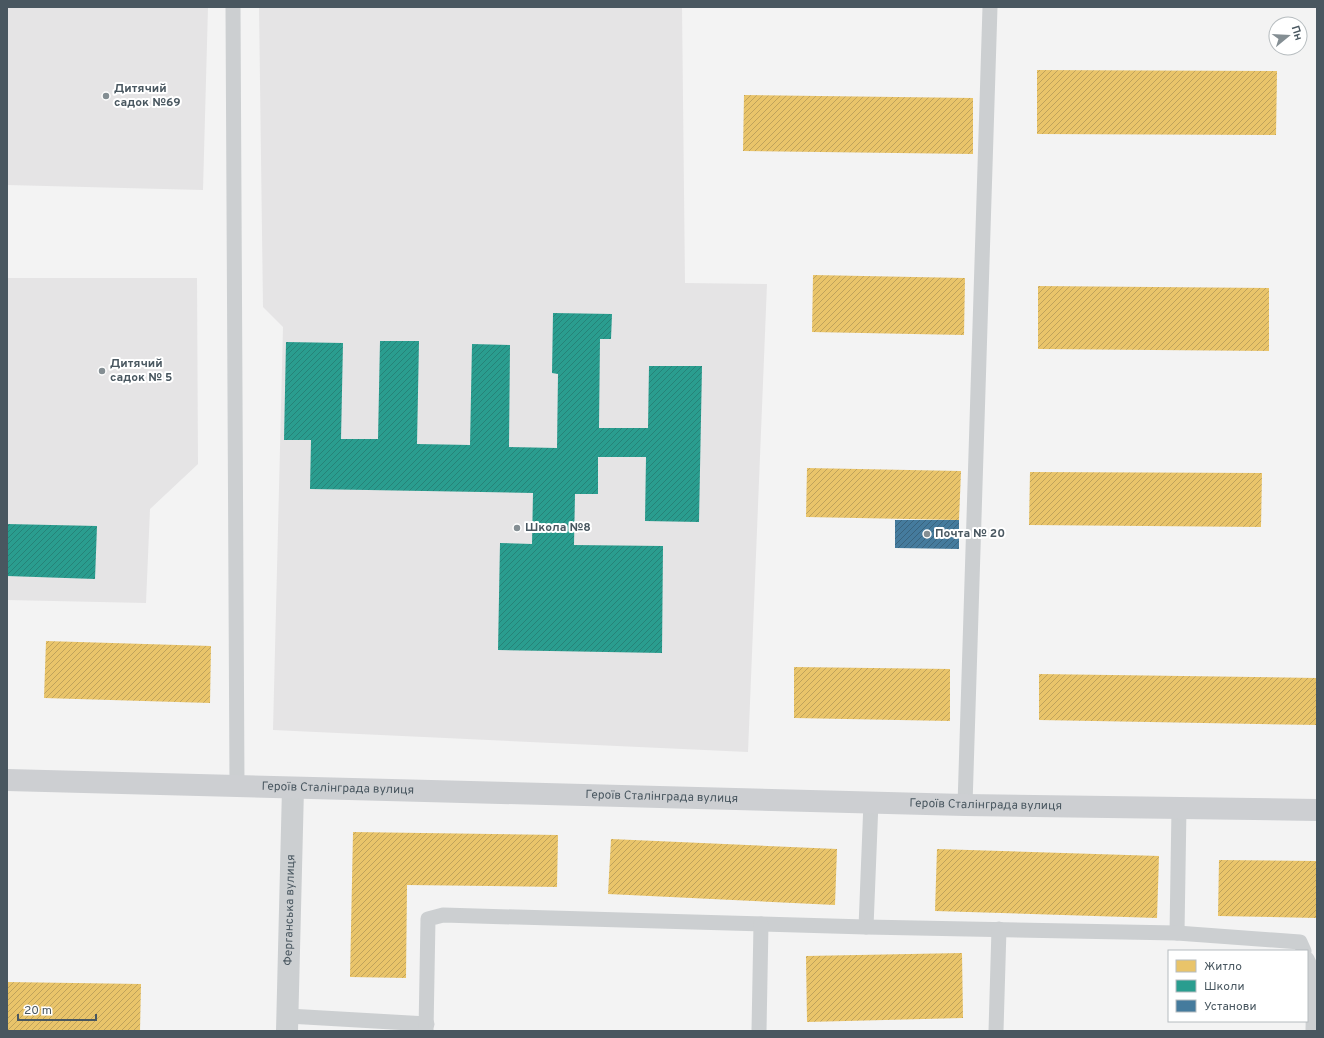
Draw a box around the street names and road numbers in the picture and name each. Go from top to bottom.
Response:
street label: Героїв Сталінграда вулиця [261,779,414,799]
street label: Героїв Сталінграда вулиця [585,787,738,807]
street label: Героїв Сталінграда вулиця [909,796,1062,814]
street label: Ферганська вулиця [281,854,299,966]

